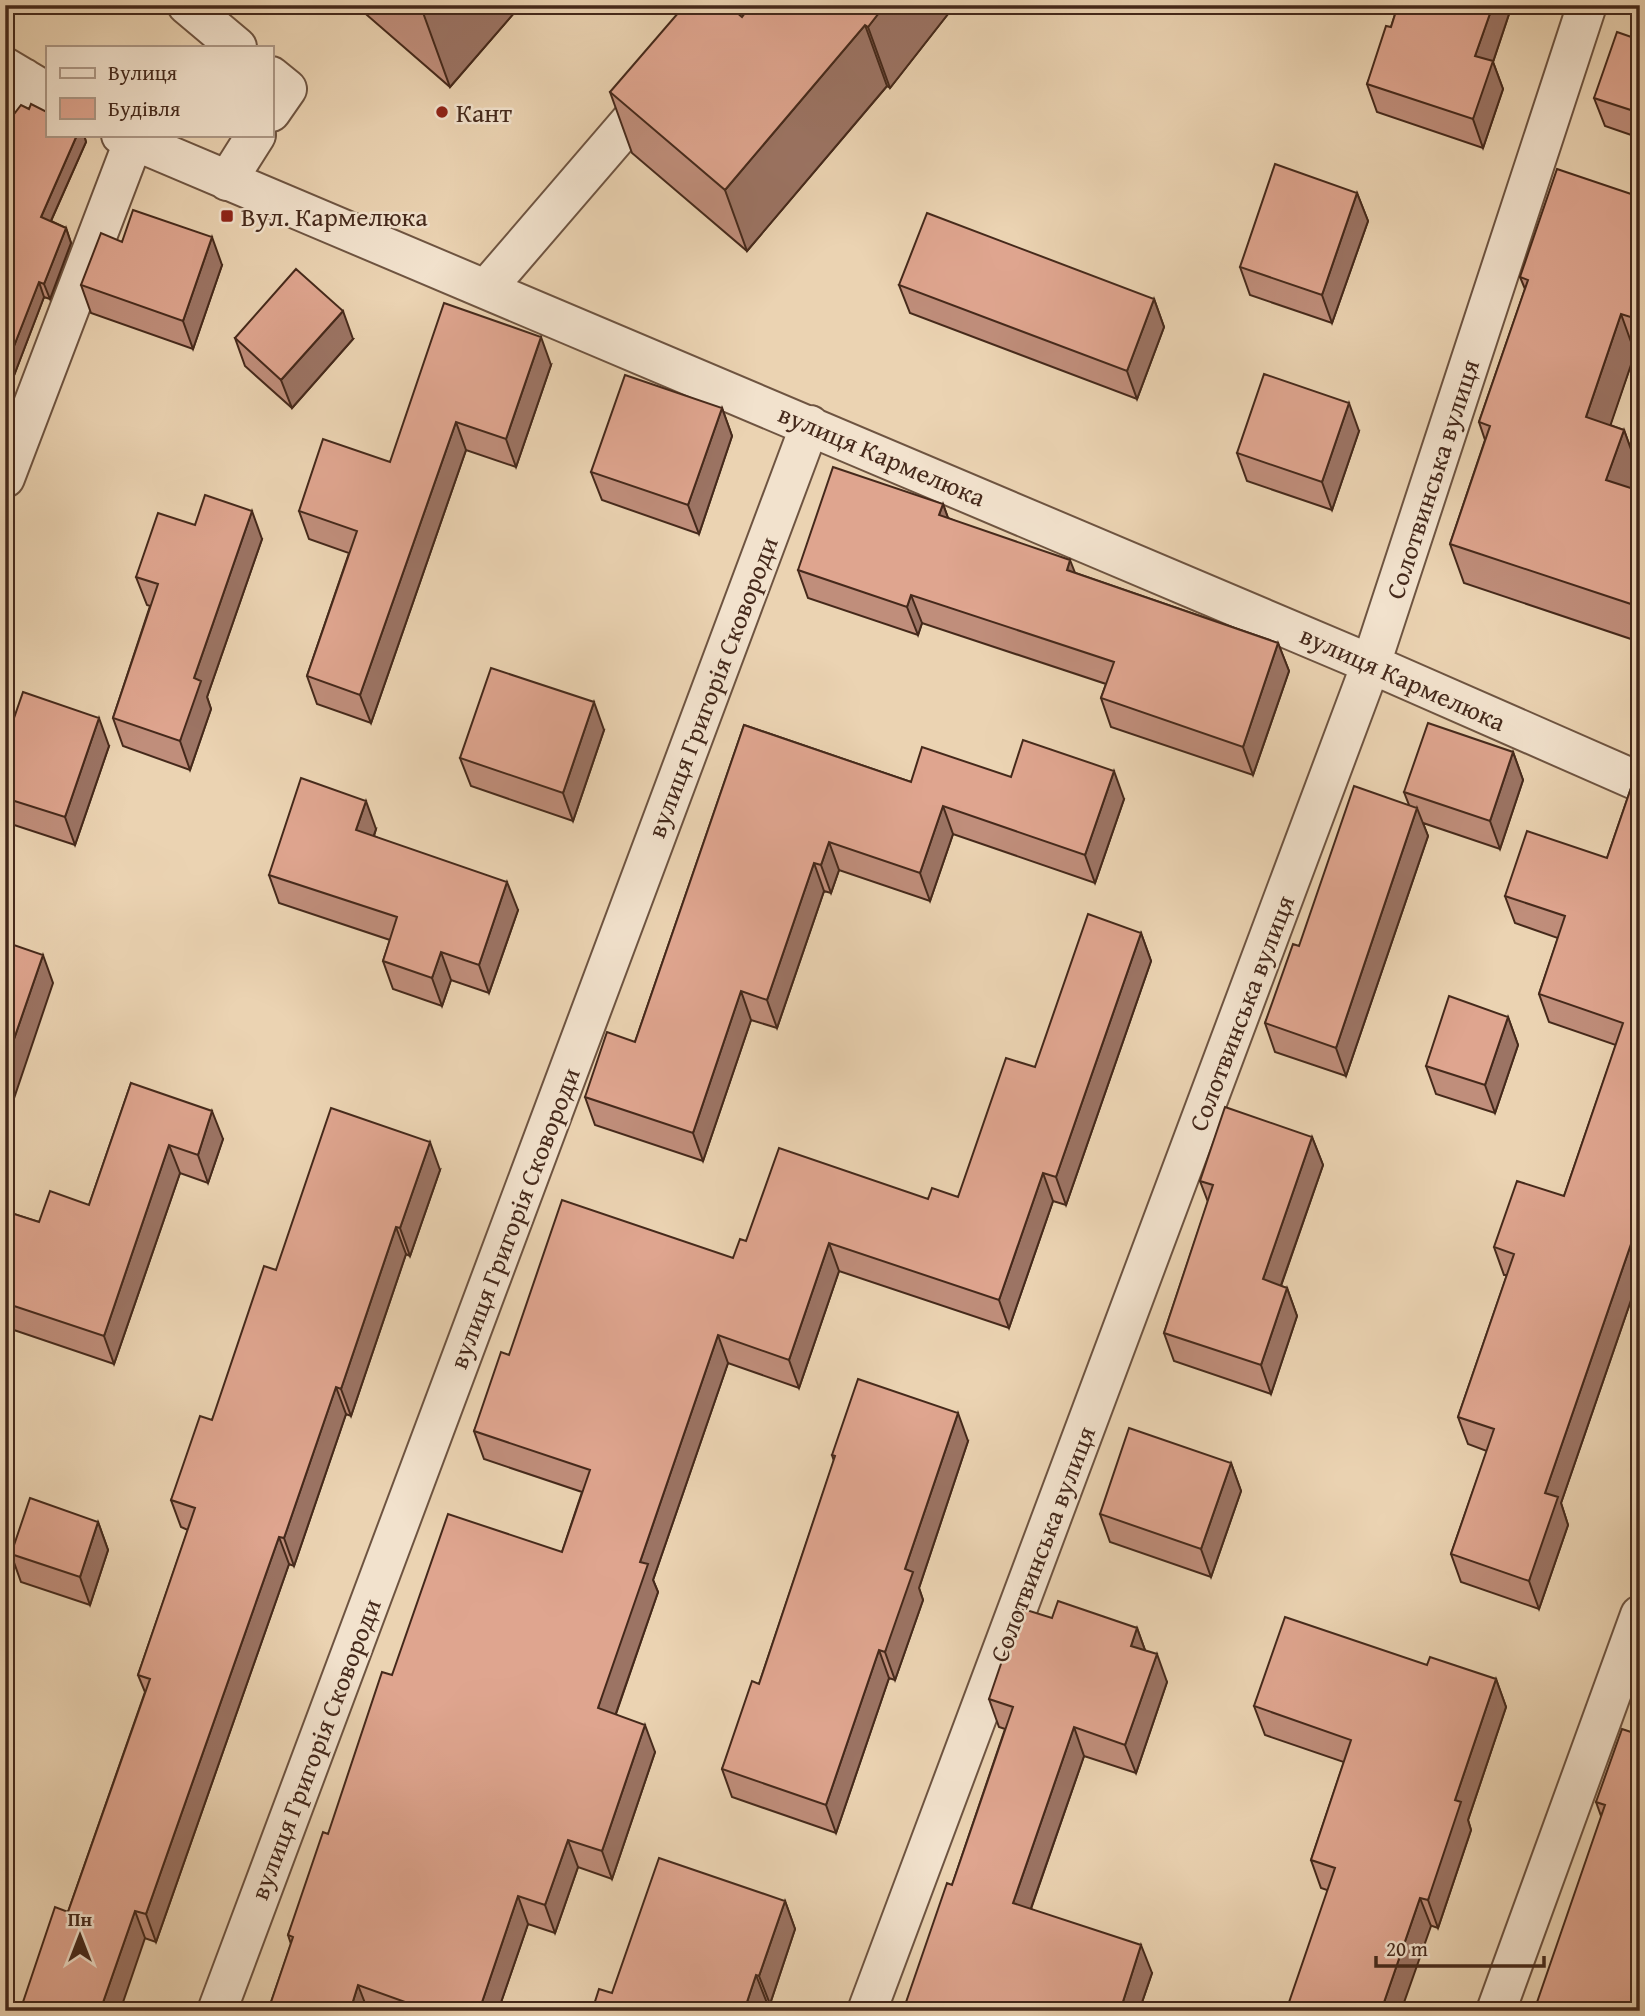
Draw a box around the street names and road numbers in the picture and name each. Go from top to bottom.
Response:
street label: Солотвинська вулиця [1375,354,1489,604]
street label: вулиця Кармелюка [772,394,992,516]
street label: вулиця Григорія Сковороди [636,531,788,843]
street label: вулиця Кармелюка [1294,615,1513,741]
street label: Солотвинська вулиця [1178,889,1304,1137]
street label: вулиця Григорія Сковороди [438,1062,590,1374]
street label: Солотвинська вулиця [979,1420,1105,1668]
street label: вулиця Григорія Сковороди [239,1593,391,1905]

